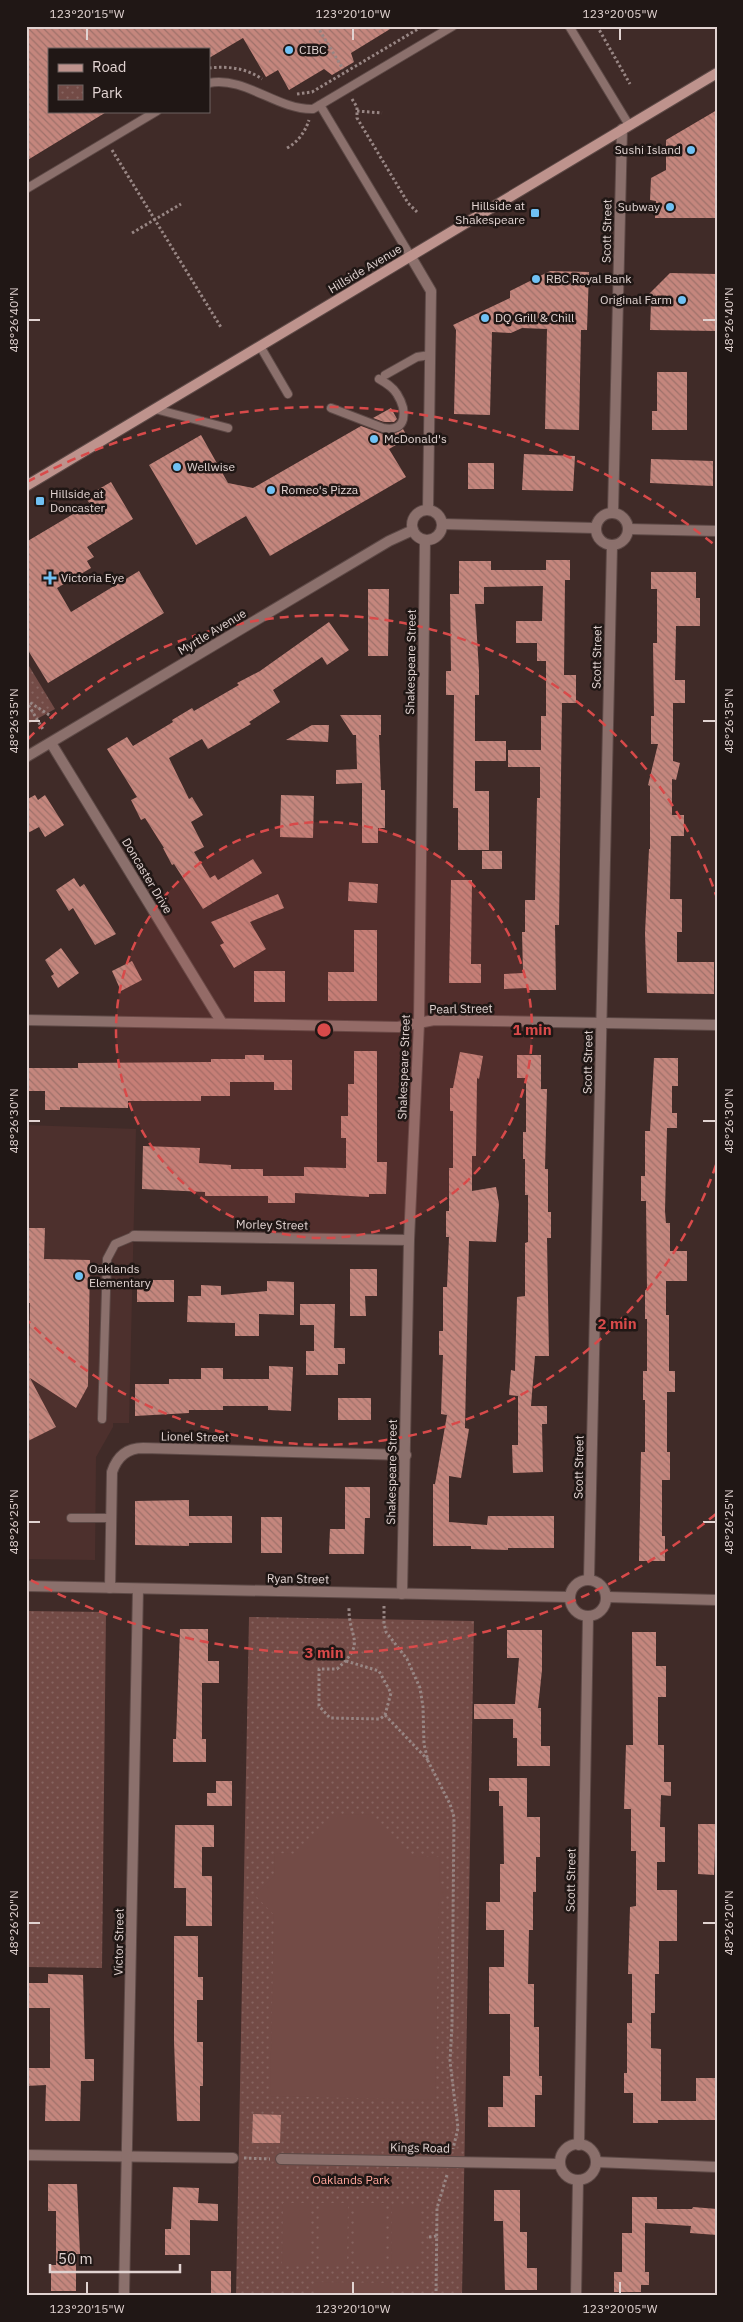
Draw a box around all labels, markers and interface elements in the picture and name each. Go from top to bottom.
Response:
text: 123°20'15"W [50,6,125,21]
text: 123°20'10"W [316,6,391,21]
text: 123°20'05"W [583,6,658,21]
place label: CIBC [299,42,327,57]
marker: CIBC [283,44,295,56]
legend [48,48,210,112]
text: Road [92,57,127,76]
text: Park [92,83,122,102]
place label: Sushi Island [615,142,681,157]
marker: Sushi Island [685,144,697,156]
place label: Hillside at Shakespeare [455,198,525,227]
street label: Scott Street [598,199,615,263]
place label: Subway [618,199,660,214]
marker: Subway [664,201,676,213]
marker: Hillside at Shakespeare [529,207,541,219]
street label: Hillside Avenue [325,240,405,296]
place label: RBC Royal Bank [546,271,632,286]
marker: RBC Royal Bank [530,273,542,285]
text: 48°26'40"N [6,287,21,353]
text: 48°26'40"N [721,287,736,353]
place label: Original Farm [600,292,672,307]
marker: Original Farm [676,294,688,306]
place label: DQ Grill & Chill [495,310,574,325]
marker: DQ Grill & Chill [479,312,491,324]
place label: McDonald's [384,431,447,446]
marker: McDonald's [368,433,380,445]
place label: Wellwise [187,459,236,474]
marker: Wellwise [171,461,183,473]
place label: Romeo's Pizza [281,482,359,497]
marker: Romeo's Pizza [265,484,277,496]
place label: Hillside at Doncaster [50,486,106,515]
marker: Hillside at Doncaster [34,495,46,507]
place label: Victoria Eye [61,570,125,585]
marker: Victoria Eye [43,571,57,585]
street label: Myrtle Avenue [175,605,249,658]
street label: Shakespeare Street [402,609,419,715]
street label: Scott Street [588,625,605,689]
text: 48°26'35"N [6,688,21,754]
text: 48°26'35"N [721,688,736,754]
street label: Doncaster Drive [119,835,176,917]
street label: Pearl Street [429,1000,493,1017]
street label: Shakespeare Street [394,1014,413,1120]
text: 1 min [512,1020,552,1039]
centre of rings [315,1021,333,1039]
street label: Scott Street [579,1030,596,1094]
text: 48°26'30"N [6,1088,21,1154]
text: 48°26'30"N [721,1088,736,1154]
street label: Morley Street [236,1216,308,1233]
place label: Oaklands Elementary [89,1261,151,1290]
marker: Oaklands Elementary [73,1270,85,1282]
text: 2 min [597,1314,637,1333]
street label: Shakespeare Street [383,1419,400,1525]
street label: Lionel Street [161,1428,229,1445]
street label: Scott Street [570,1435,587,1499]
text: 48°26'25"N [6,1489,21,1555]
text: 48°26'25"N [721,1489,736,1555]
street label: Ryan Street [267,1570,329,1587]
text: 3 min [304,1643,344,1662]
street label: Scott Street [562,1848,579,1912]
text: 48°26'20"N [6,1890,21,1956]
text: 48°26'20"N [721,1890,736,1956]
street label: Victor Street [110,1908,127,1976]
street label: Kings Road [390,2139,450,2156]
park label: Oaklands Park [312,2172,390,2187]
scale bar [50,2242,180,2274]
text: 50 m [58,2249,93,2268]
text: 123°20'15"W [50,2301,125,2316]
text: 123°20'10"W [316,2301,391,2316]
text: 123°20'05"W [583,2301,658,2316]

